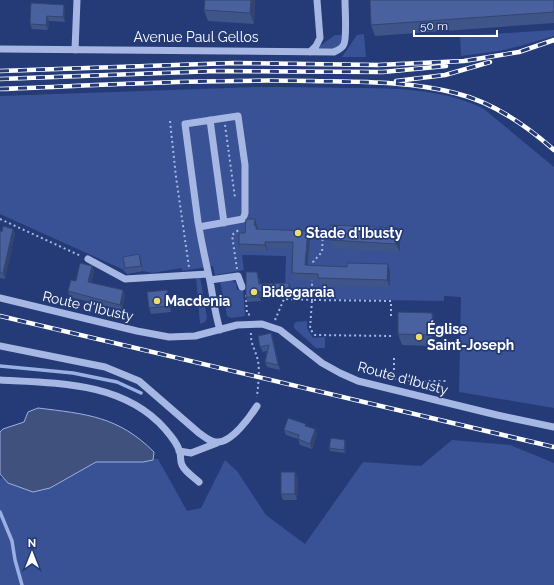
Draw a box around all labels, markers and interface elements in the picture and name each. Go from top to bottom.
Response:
scale bar [414,12,497,38]
text: 50 m [420,19,448,33]
street label: Avenue Paul Gellos [133,29,259,45]
place label: Stade d'Ibusty [306,225,403,241]
marker: Stade d'Ibusty [293,228,303,238]
place label: Bidegaraia [262,284,334,300]
marker: Bidegaraia [249,287,259,297]
street label: Route d'Ibusty [41,288,135,324]
place label: Macdenia [165,293,230,309]
marker: Macdenia [152,296,162,306]
place label: Église Saint-Joseph [427,320,514,353]
marker: Église Saint-Joseph [414,332,424,342]
street label: Route d'Ibusty [356,358,450,398]
north arrow [12,533,52,573]
text: N [28,537,36,550]

